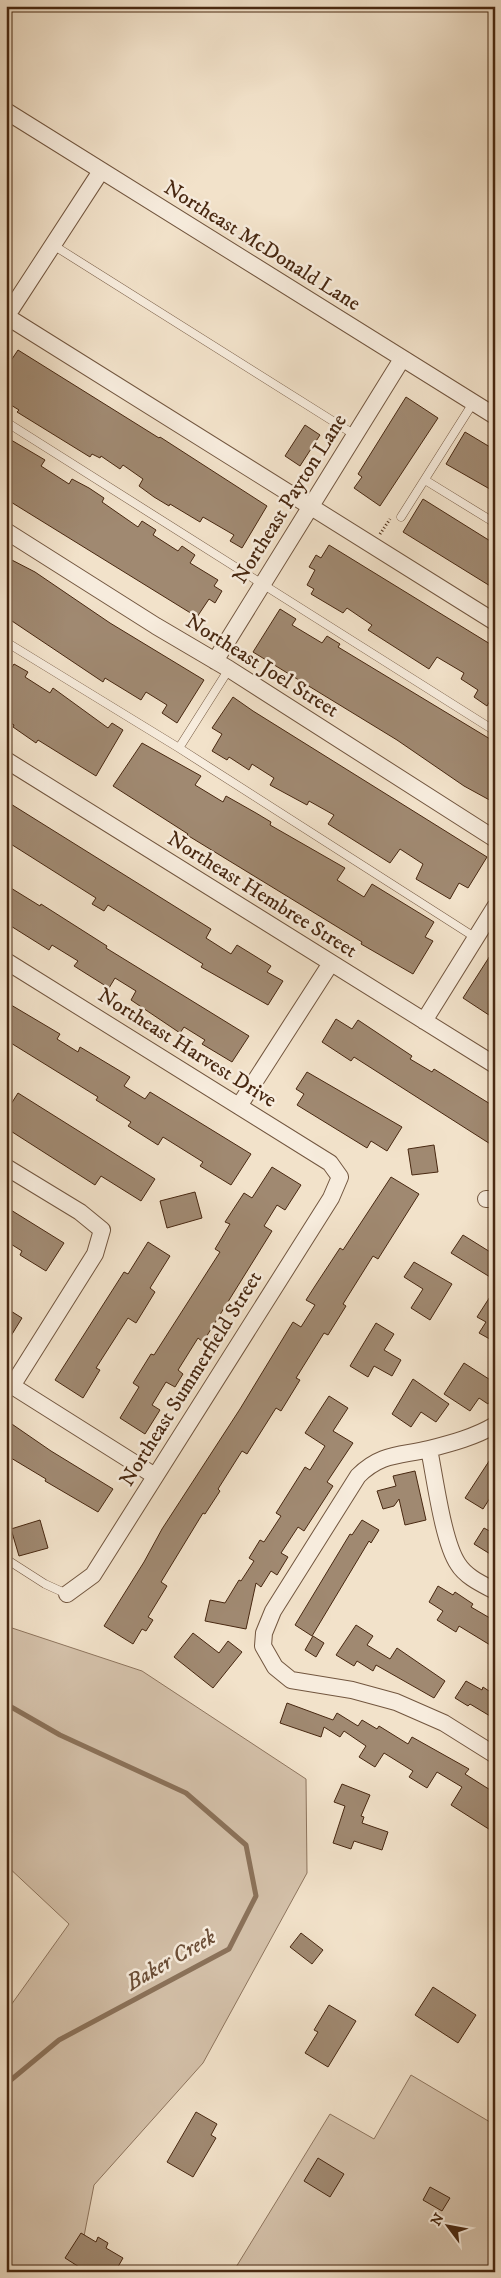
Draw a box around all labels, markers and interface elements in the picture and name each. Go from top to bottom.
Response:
street label: Northeast McDonald Lane [159,175,365,317]
street label: Northeast Payton Lane [227,409,353,589]
street label: Northeast Joel Street [181,608,344,724]
street label: Northeast Hembree Street [162,826,362,964]
street label: Northeast Harvest Drive [93,982,281,1114]
street label: Northeast Summerfield Street [114,1266,268,1491]
water label: Baker Creek [120,1923,221,1997]
north arrow [424,2200,474,2250]
text: N [427,2210,449,2229]

